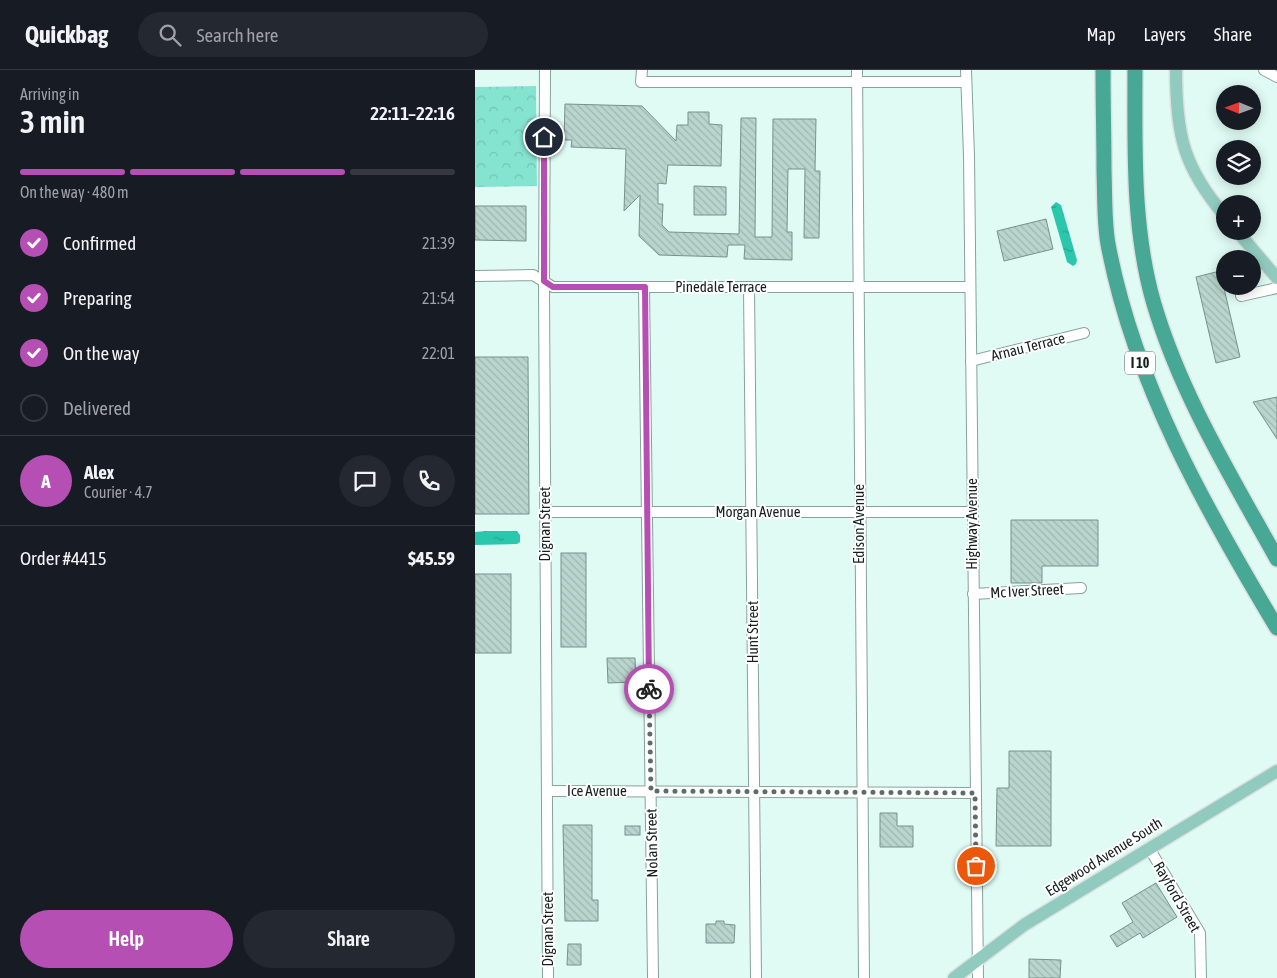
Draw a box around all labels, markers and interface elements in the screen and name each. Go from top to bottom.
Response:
search box [138,12,488,57]
text: Quickbag [25,21,108,48]
icon: search [156,21,184,49]
text: Search here [196,24,278,46]
text: Map [1086,24,1115,45]
text: Layers [1143,24,1186,45]
text: Share [1214,24,1252,45]
text: Arriving in [20,85,80,103]
north arrow [1216,85,1261,130]
map controls [1216,85,1261,295]
text: 22:11–22:16 [370,102,455,124]
text: 3 min [20,103,85,140]
pin [523,116,565,158]
icon: home [530,123,558,151]
button: layers [1216,140,1261,185]
text: On the way · 480 m [20,183,129,201]
button: + [1216,195,1261,240]
icon: check [20,229,48,257]
text: Confirmed [63,232,136,254]
text: 21:39 [422,234,455,252]
button: − [1216,250,1261,295]
street label: Pinedale Terrace [675,278,767,295]
icon: check [20,284,48,312]
text: Preparing [63,287,132,309]
text: 21:54 [422,289,455,307]
street label: Arnau Terrace [989,329,1067,364]
icon: check [20,339,48,367]
text: On the way [63,342,140,364]
text: 22:01 [422,344,455,362]
road number: I 10 [1125,352,1155,374]
text: Delivered [63,397,131,419]
button: chat [339,455,391,507]
button: phone [403,455,455,507]
text: Alex [84,461,114,483]
text: A [41,470,51,492]
street label: Highway Avenue [963,478,980,570]
text: Courier · 4.7 [84,483,153,501]
street label: Edison Avenue [850,484,867,564]
street label: Dignan Street [536,487,553,561]
street label: Morgan Avenue [715,503,801,520]
text: Order #4415 [20,547,107,569]
text: $45.59 [408,547,455,569]
street label: Mc Iver Street [990,580,1064,601]
street label: Hunt Street [744,601,761,663]
courier [624,664,674,714]
icon: bike [635,675,663,703]
street label: Ice Avenue [567,782,627,799]
street label: Nolan Street [642,808,661,878]
street label: Edgewood Avenue South [1042,814,1165,899]
pin [955,845,997,887]
icon: bag [962,852,990,880]
street label: Rayford Street [1150,859,1204,935]
street label: Dignan Street [539,892,556,966]
button: Help [20,910,233,968]
button: Share [243,910,455,968]

